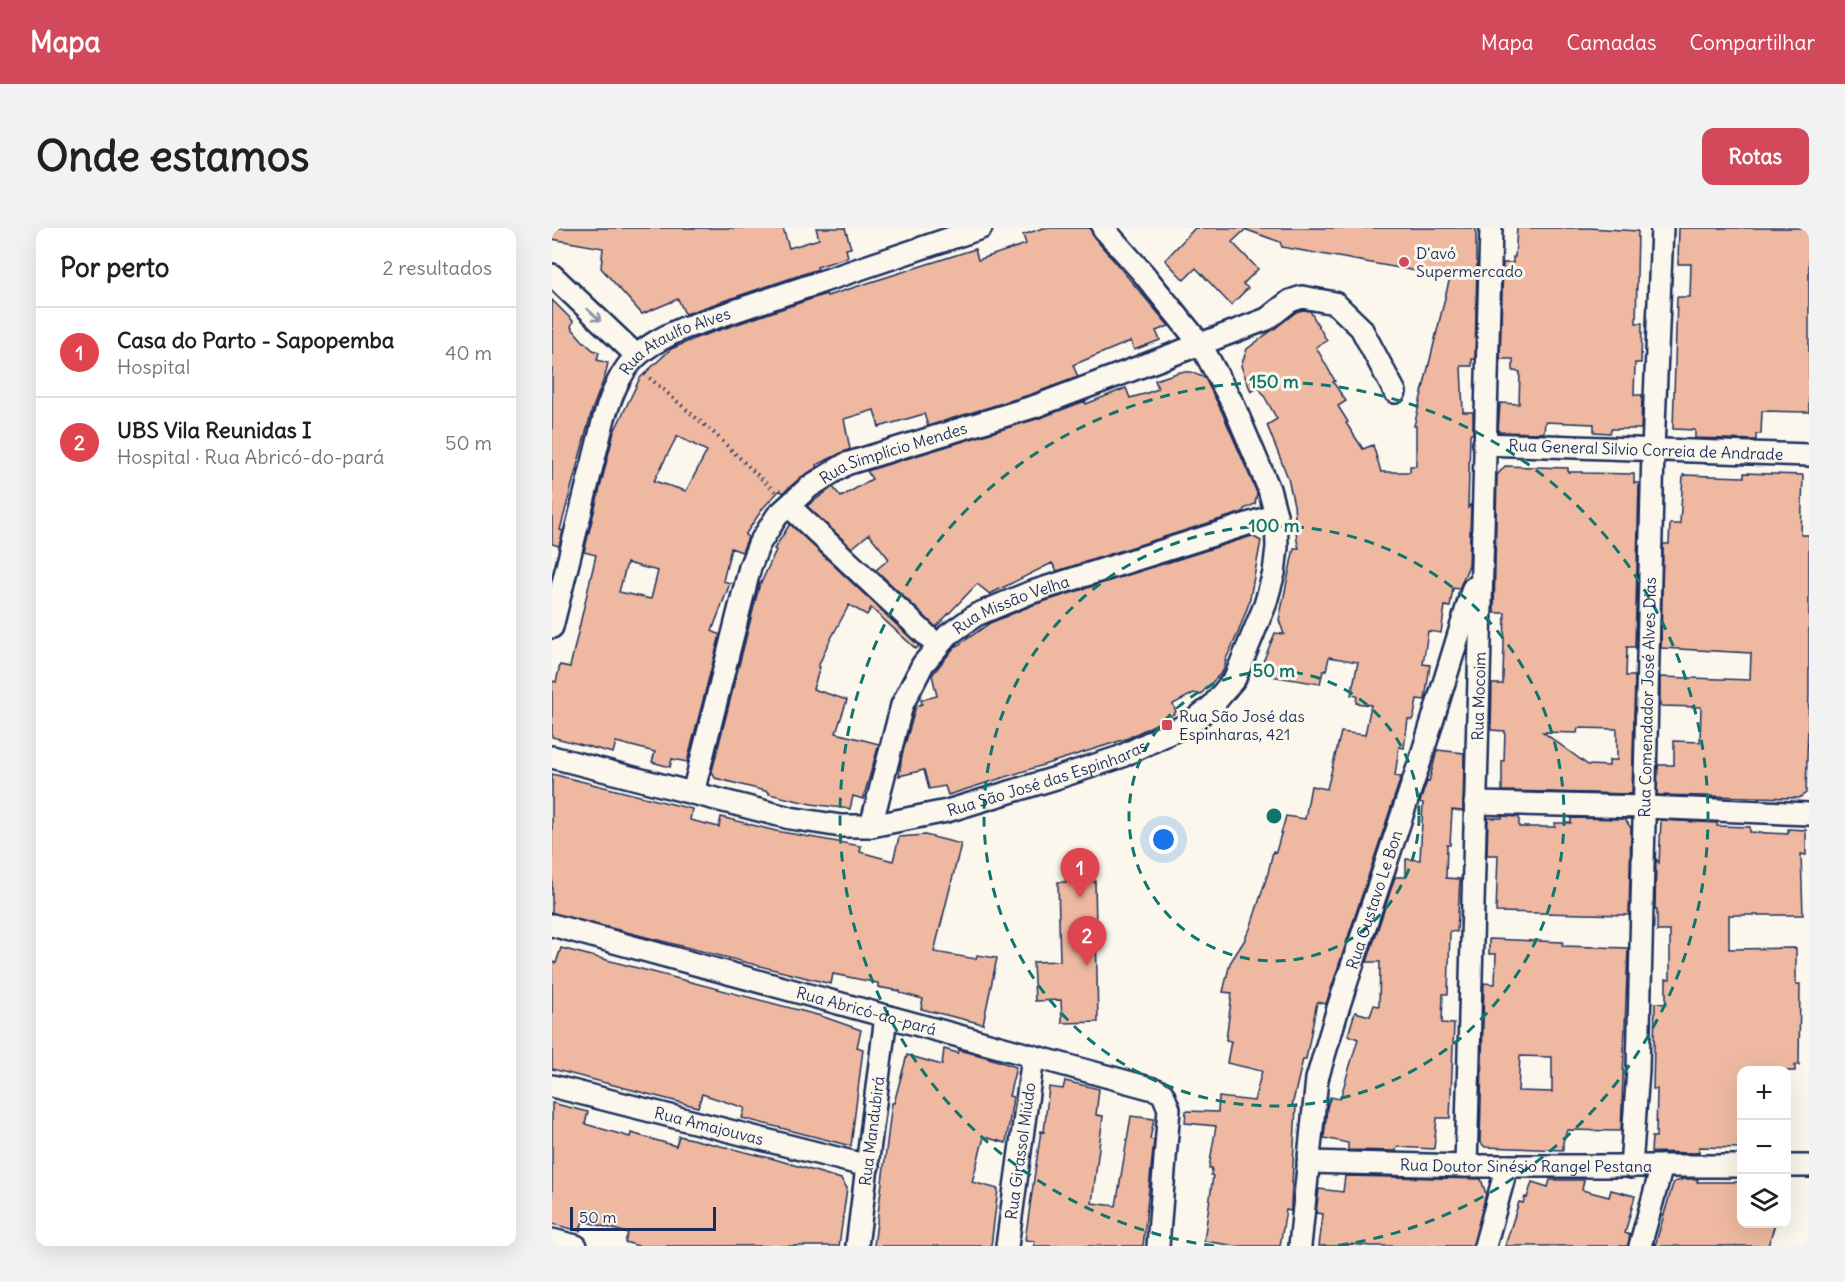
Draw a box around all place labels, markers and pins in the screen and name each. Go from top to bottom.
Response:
place label: D'avó Supermercado [1416,243,1523,281]
marker: D'avó Supermercado [1397,255,1411,269]
place label: Rua São José das Espinharas, 421 [1179,706,1305,744]
marker: Rua São José das Espinharas, 421 [1160,718,1174,732]
centre of rings [1264,806,1284,826]
pin: 1 [1060,848,1100,898]
pin: 2 [1068,916,1106,966]

